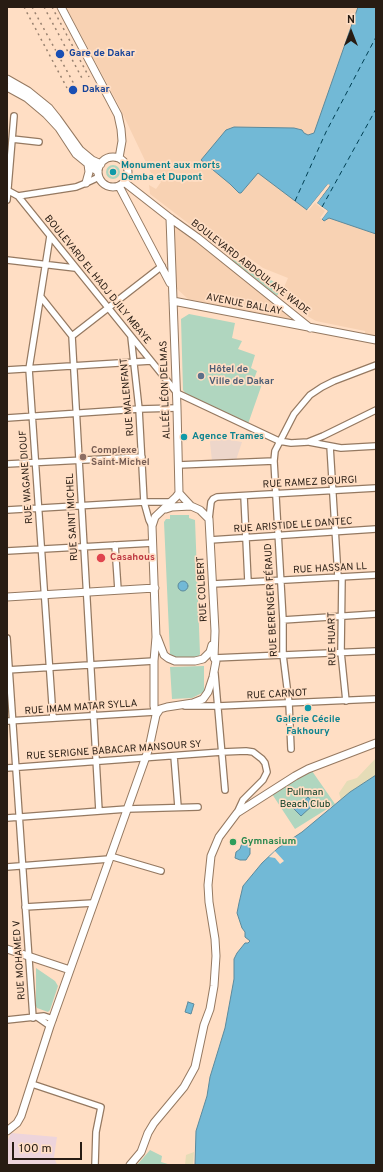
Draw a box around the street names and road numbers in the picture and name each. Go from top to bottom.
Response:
street label: BOULEVARD EL HADJ DJILY MBAYE [41,213,153,347]
street label: BOULEVARD ABDOULAYE WADE [188,218,312,318]
street label: AVENUE BALLAY [205,292,283,318]
street label: ALLÉE LÉON DELMAS [158,340,174,440]
street label: RUE MALENFANT [119,357,137,437]
street label: RUE WAGANE DIOUF [18,430,36,524]
street label: RUE SAINT MICHEL [65,473,81,561]
street label: RUE RAMEZ BOURGI [262,475,358,491]
street label: RUE ARISTIDE LE DANTEC [233,516,353,536]
street label: RUE BERENGER FÉRAUD [263,543,281,657]
street label: RUE COLBERT [195,556,211,622]
street label: RUE HASSAN LL [293,561,367,577]
street label: RUE HUART [327,612,339,666]
street label: RUE CARNOT [246,687,308,703]
street label: RUE IMAM MATAR SYLLA [24,698,138,718]
street label: RUE SERIGNE BABACAR MANSOUR SY [26,739,202,763]
street label: RUE MOHAMED V [11,920,29,1000]

